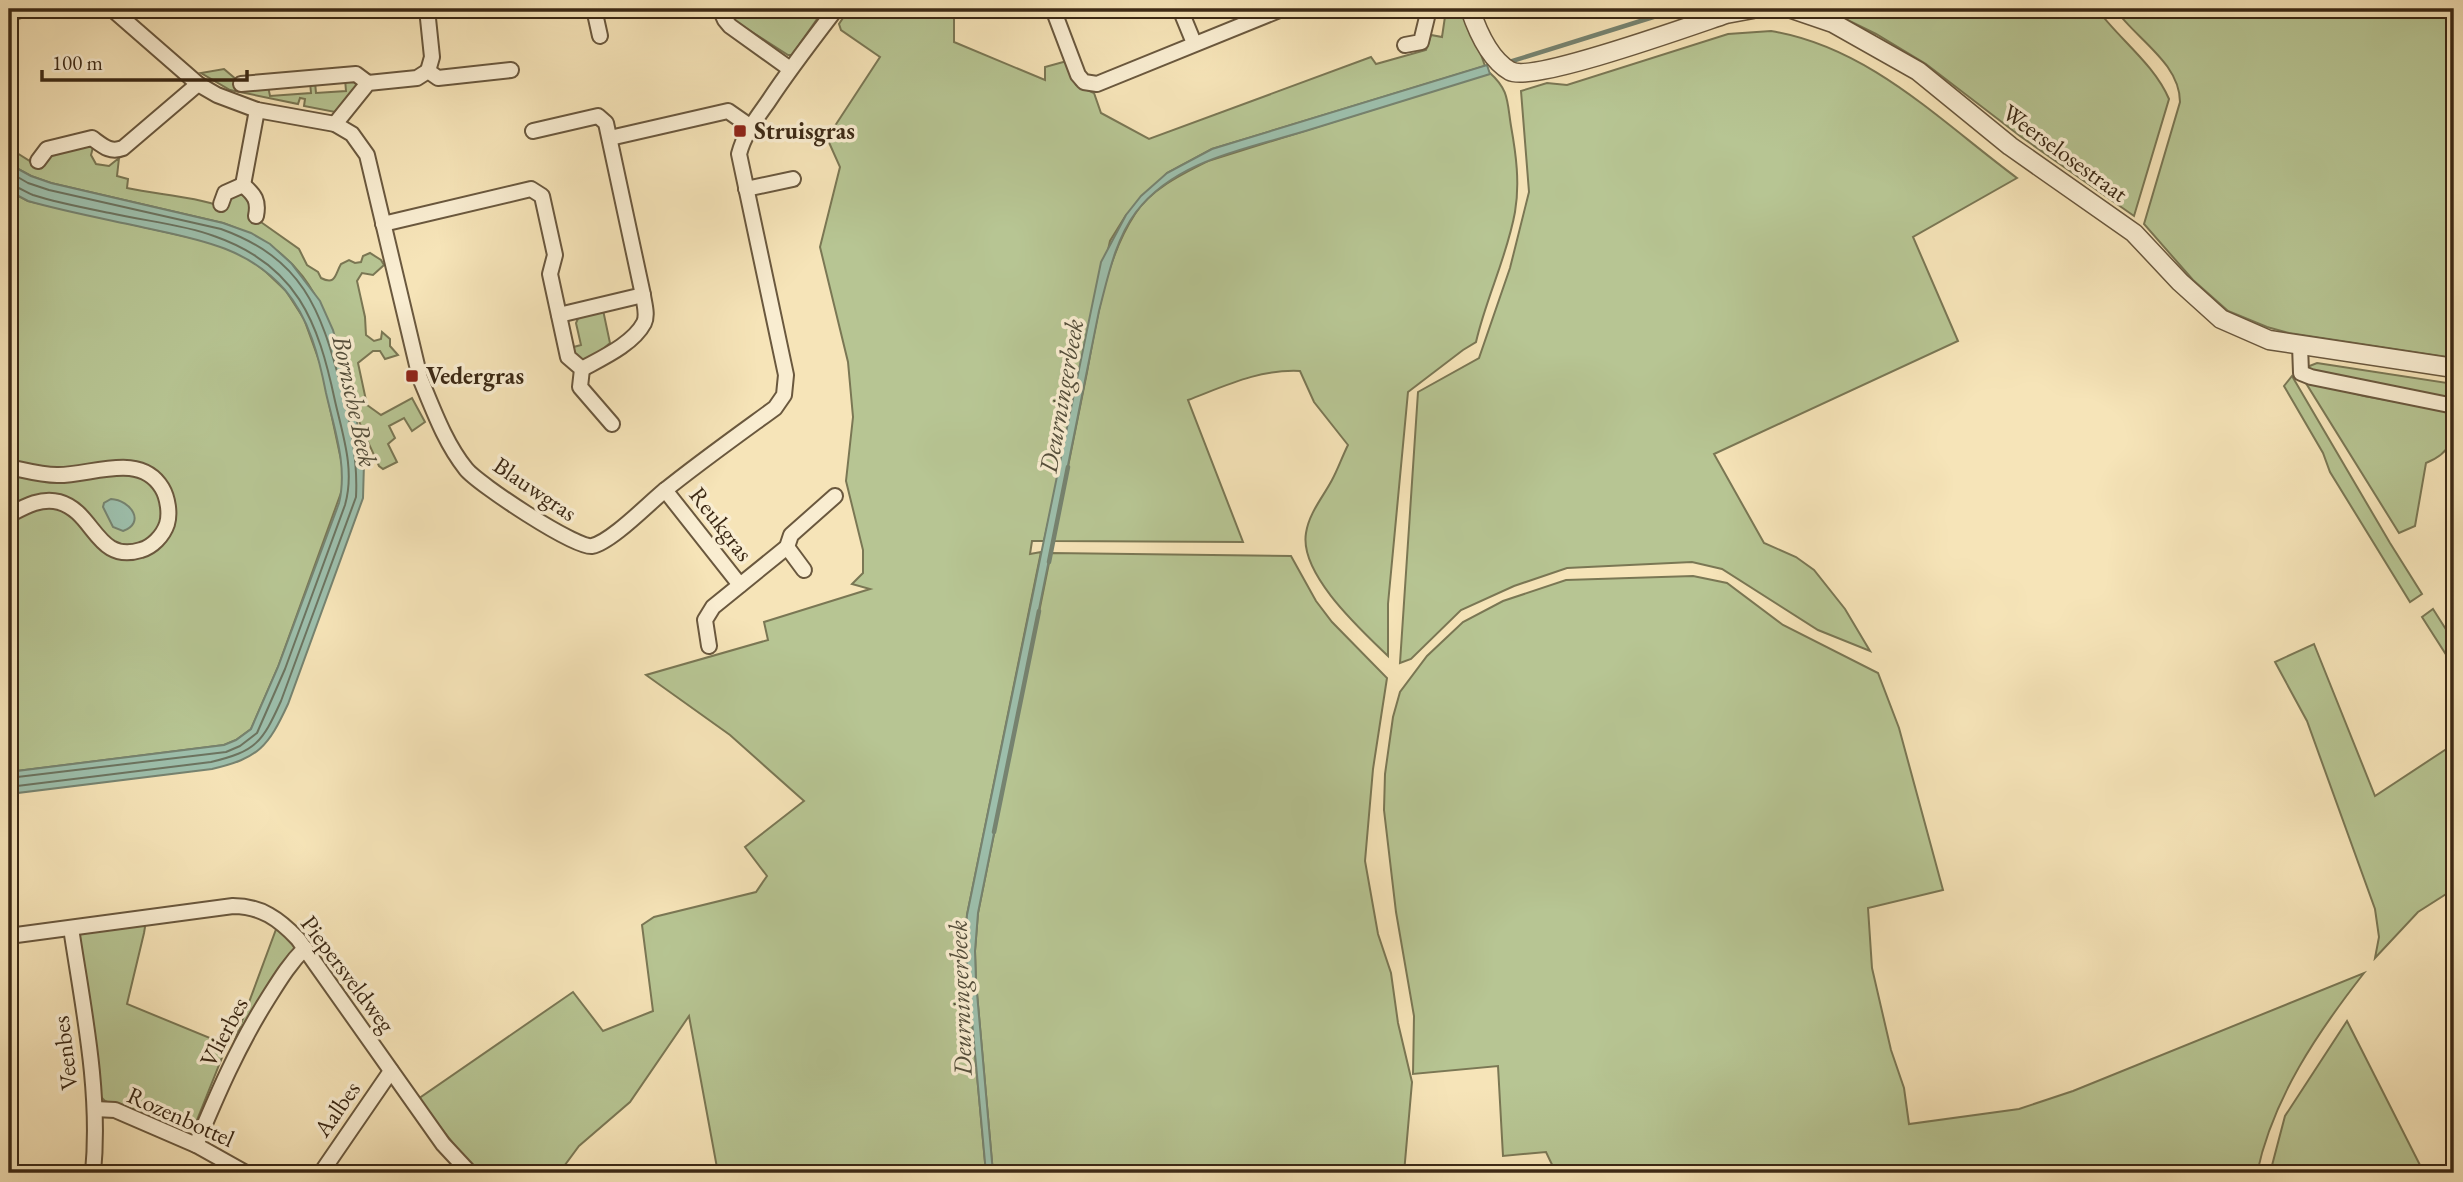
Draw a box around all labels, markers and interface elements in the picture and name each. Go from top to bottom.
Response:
scale bar [42,38,247,82]
text: 100 m [52,49,103,76]
street label: Weerselosestraat [1996,97,2135,209]
place label: Struisgras [754,115,855,147]
marker: Struisgras [732,123,748,139]
water label: Deurningerbeek [1031,316,1091,477]
water label: Bornsche Beek [324,331,386,470]
place label: Vedergras [426,360,524,392]
marker: Vedergras [404,368,420,384]
street label: Blauwgras [488,449,583,528]
street label: Reukgras [683,480,760,567]
street label: Piepersveldweg [294,909,403,1039]
water label: Deurningerbeek [940,919,980,1077]
street label: Vlierbes [192,992,255,1072]
street label: Veenbes [45,1014,84,1092]
street label: Aalbes [306,1075,367,1144]
street label: Rozenbottel [123,1079,240,1154]

